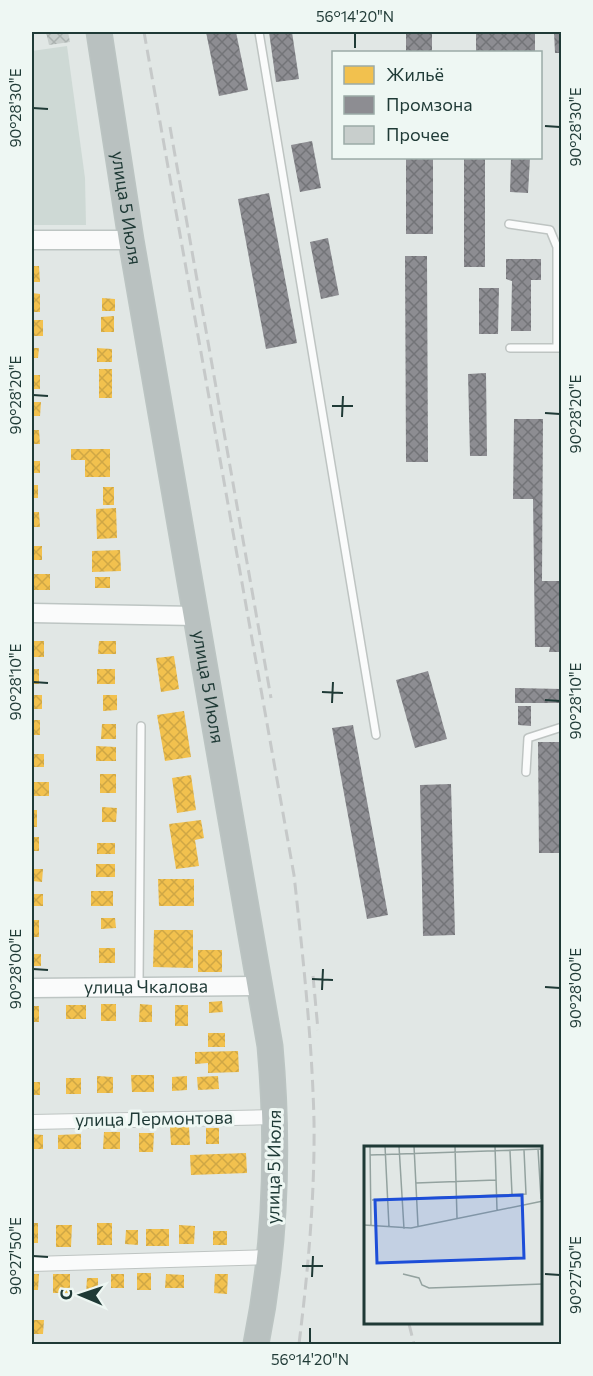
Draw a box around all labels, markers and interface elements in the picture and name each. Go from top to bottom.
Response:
text: 56°14'20"N [316,7,394,25]
legend [332,51,542,159]
text: Жильё [386,63,444,85]
text: 90°28'30"E [6,68,24,148]
text: 90°28'30"E [566,87,584,167]
text: Промзона [386,93,473,115]
text: Прочее [386,123,449,145]
street label: улица 5 Июля [107,149,147,266]
text: 90°28'20"E [6,355,24,434]
text: 90°28'20"E [566,374,584,453]
street label: улица 5 Июля [188,628,230,745]
text: 90°28'10"E [6,643,24,721]
text: 90°28'10"E [566,662,584,740]
text: 90°28'00"E [6,929,24,1009]
text: 90°28'00"E [566,948,584,1028]
street label: улица Чкалова [84,974,208,998]
street label: улица Лермонтова [75,1106,233,1130]
street label: улица 5 Июля [261,1110,285,1224]
inset map [364,1146,542,1325]
text: 90°27'50"E [6,1217,24,1295]
text: 90°27'50"E [566,1236,584,1314]
north arrow [51,1265,111,1325]
text: С [56,1289,75,1300]
text: 56°14'20"N [271,1350,349,1368]

